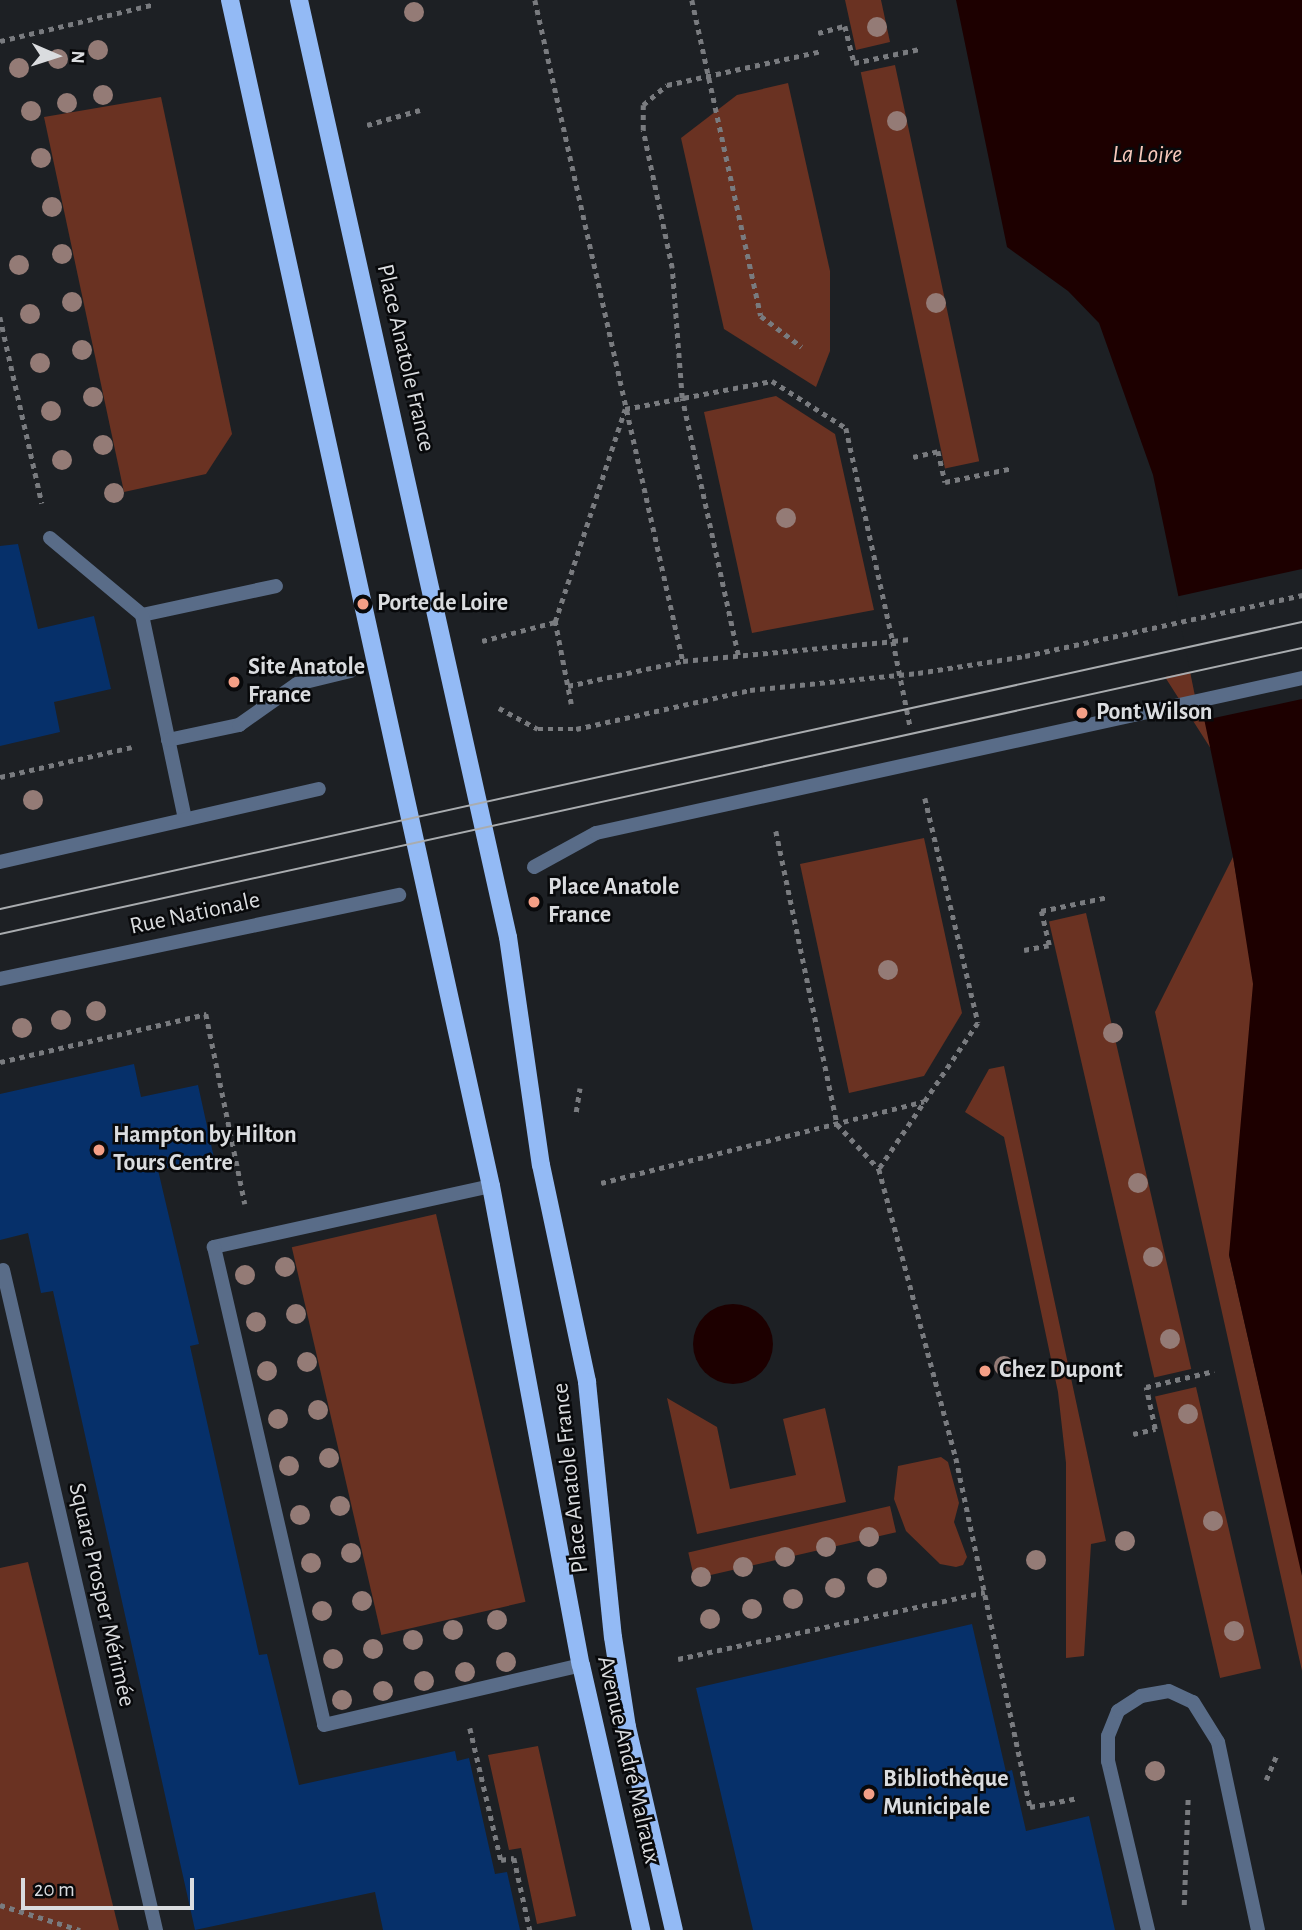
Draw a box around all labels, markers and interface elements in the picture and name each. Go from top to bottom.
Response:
north arrow [21,21,91,91]
text: N [68,50,87,64]
water label: La Loire [1112,139,1182,171]
street label: Place Anatole France [369,261,441,455]
place label: Porte de Loire [377,590,508,618]
marker: Porte de Loire [355,596,371,612]
place label: Site Anatole France [248,654,365,710]
marker: Site Anatole France [226,674,242,690]
place label: Pont Wilson [1096,699,1213,727]
marker: Pont Wilson [1074,705,1090,721]
place label: Place Anatole France [548,874,679,930]
street label: Rue Nationale [127,886,263,942]
marker: Place Anatole France [526,894,542,910]
place label: Hampton by Hilton Tours Centre [113,1122,297,1178]
marker: Hampton by Hilton Tours Centre [91,1142,107,1158]
place label: Chez Dupont [999,1357,1123,1385]
marker: Chez Dupont [977,1363,993,1379]
street label: Place Anatole France [547,1381,595,1575]
street label: Square Prosper Mérimée [61,1480,141,1710]
street label: Avenue André Malraux [590,1653,666,1867]
place label: Bibliothèque Municipale [883,1766,1009,1822]
marker: Bibliothèque Municipale [861,1786,877,1802]
scale bar [24,1864,198,1908]
text: 20 m [34,1879,75,1900]

